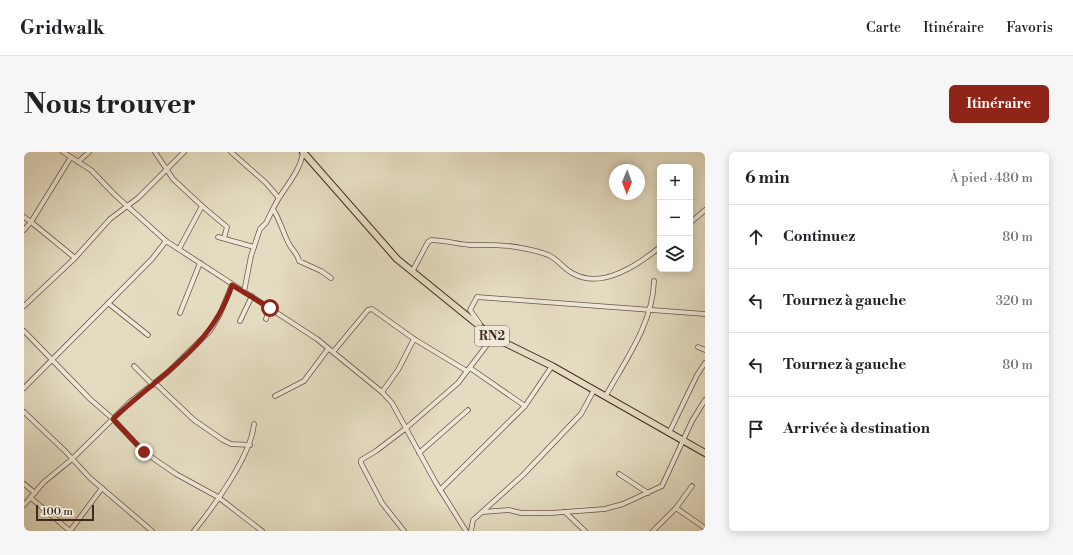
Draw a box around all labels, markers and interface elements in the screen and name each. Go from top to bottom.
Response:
text: Gridwalk [20,16,104,40]
text: Carte [866,19,901,37]
text: Itinéraire [923,19,984,37]
text: Favoris [1006,19,1053,37]
button: Itinéraire [949,85,1049,123]
text: Nous trouver [24,87,196,122]
north arrow [609,164,645,200]
map controls [657,164,693,272]
button: + [657,164,693,200]
text: 6 min [745,167,790,189]
text: À pied · 480 m [950,170,1033,186]
button: − [657,200,693,236]
icon: ahead [745,226,767,248]
text: Continuez [783,227,855,246]
text: 80 m [1002,229,1033,245]
button: layers [657,236,693,272]
icon: left [745,290,767,312]
text: Tournez à gauche [783,291,906,310]
text: 320 m [996,293,1033,309]
route start [261,299,279,317]
road number: RN2 [475,326,509,346]
icon: left [745,354,767,376]
text: Tournez à gauche [783,355,906,374]
text: 80 m [1002,357,1033,373]
icon: arrive [745,418,767,440]
text: Arrivée à destination [783,419,930,438]
route end [135,443,153,461]
scale bar [36,503,94,522]
text: 100 m [42,505,73,519]

